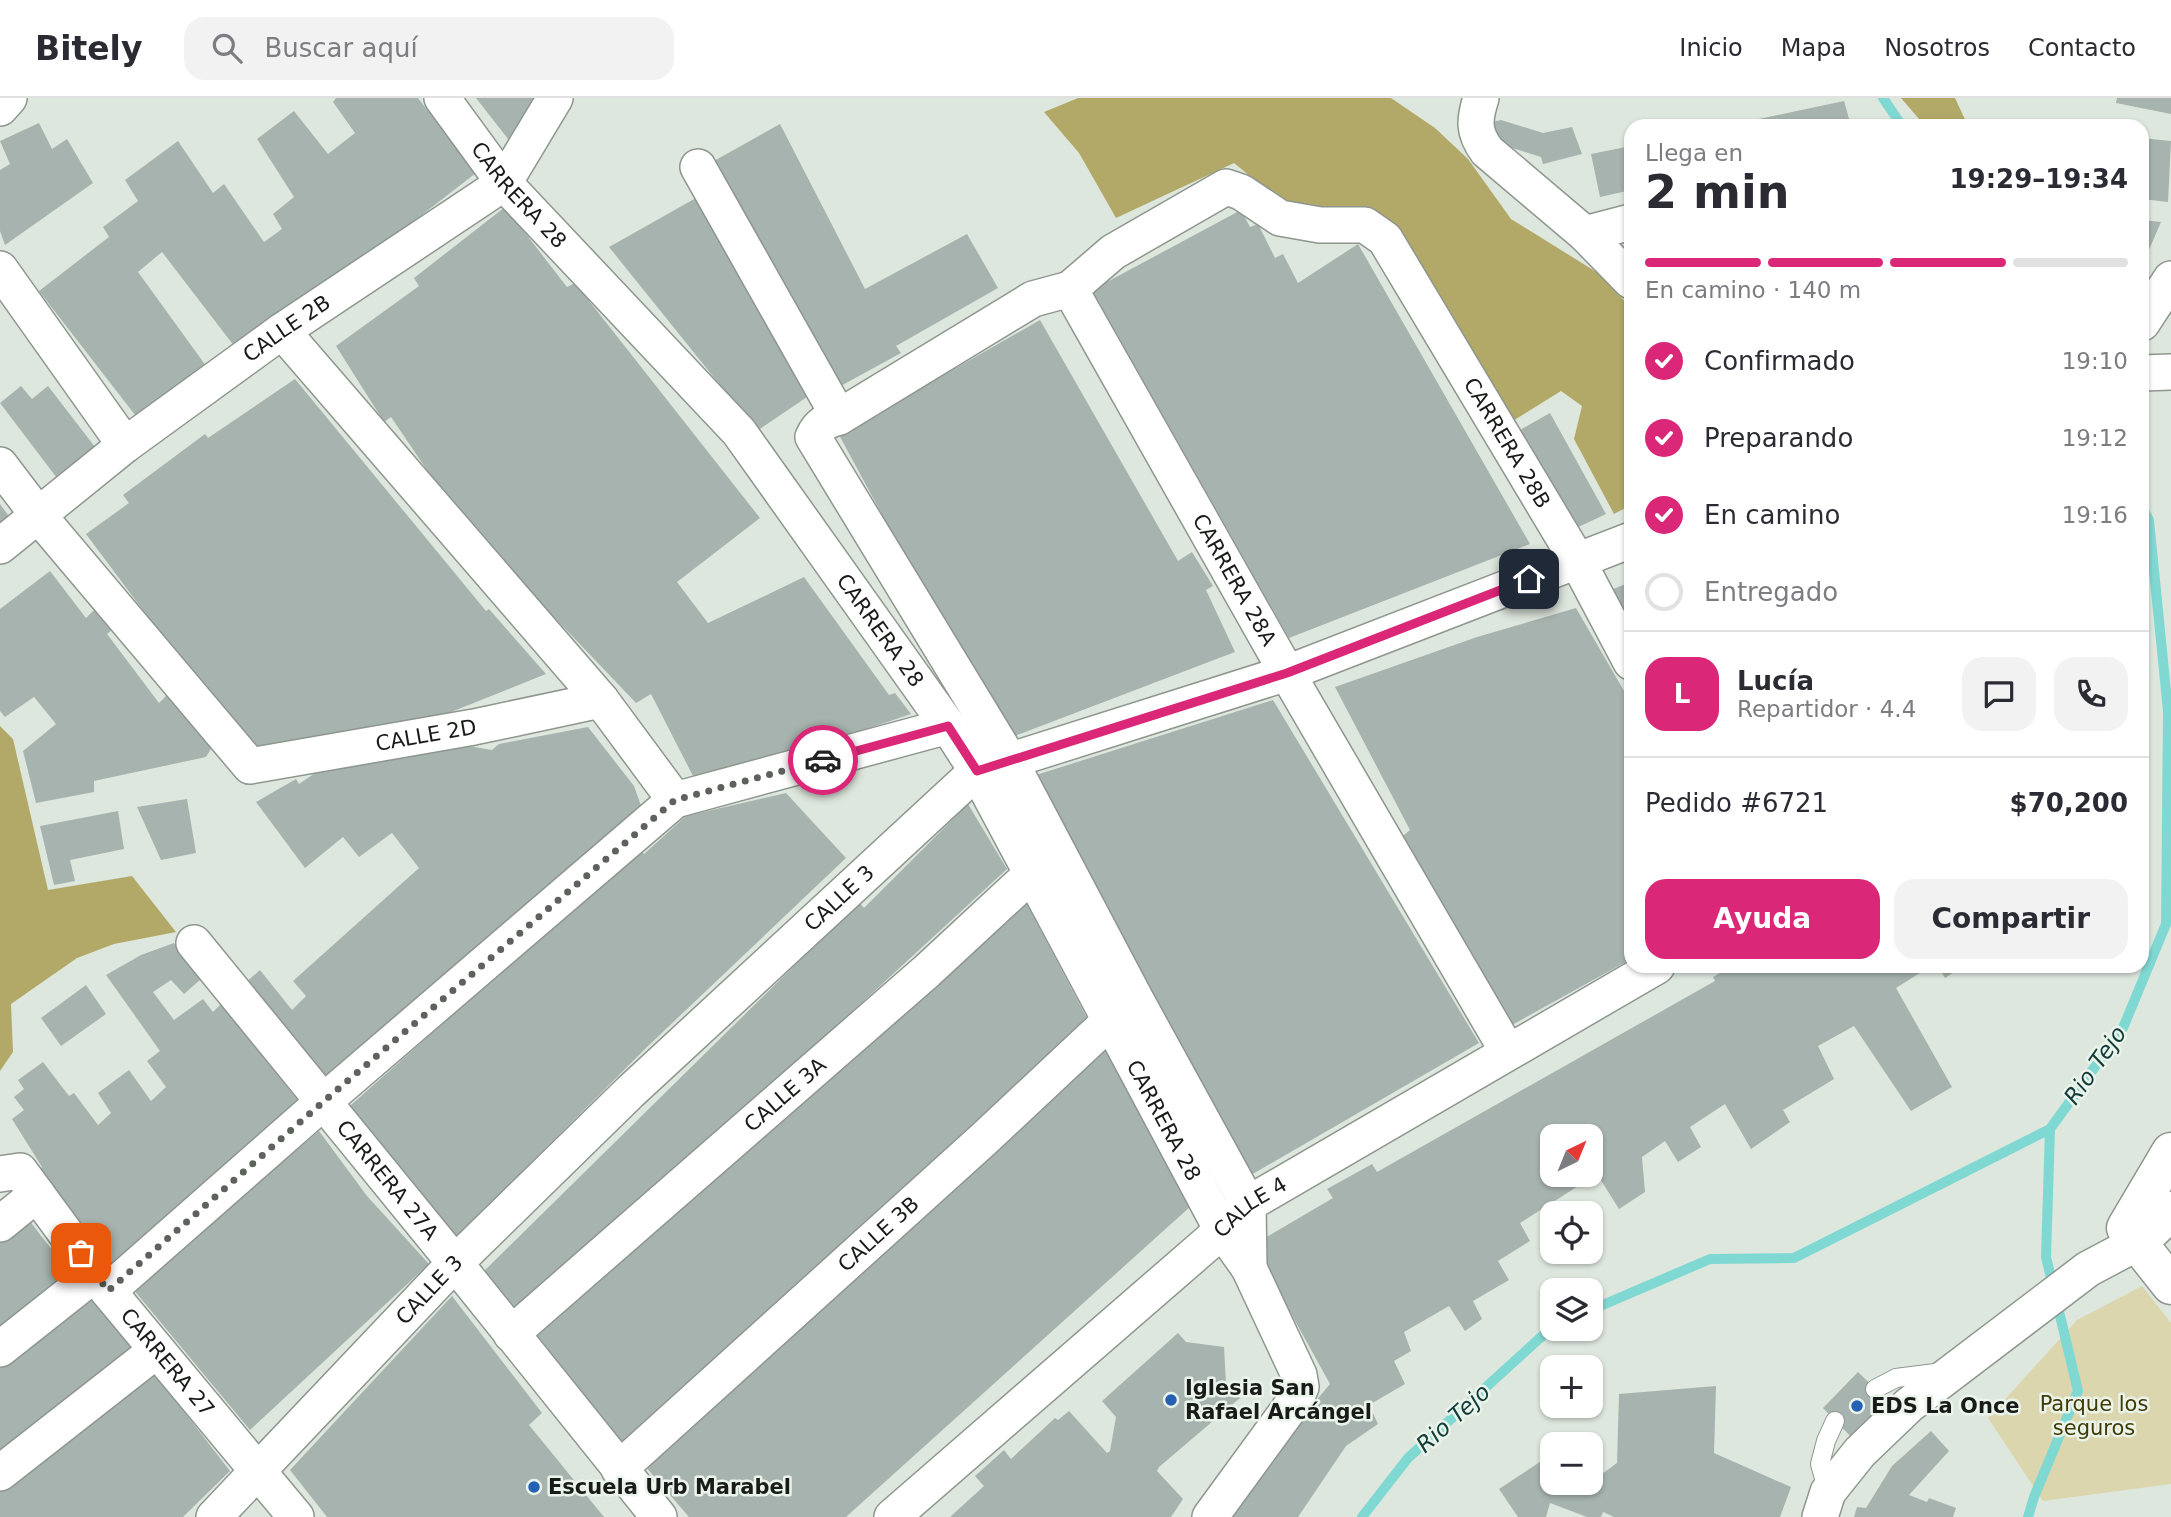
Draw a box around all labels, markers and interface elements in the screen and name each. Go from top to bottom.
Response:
search box [184,17,674,80]
text: Bitely [35,29,142,68]
icon: search [208,29,246,67]
text: Buscar aquí [264,33,418,63]
text: Inicio [1679,34,1743,62]
text: Mapa [1781,34,1846,62]
text: Nosotros [1884,34,1990,62]
text: Contacto [2028,34,2136,62]
street label: CARRERA 28 [466,137,571,253]
text: Llega en [1645,140,1743,166]
text: 19:29–19:34 [1949,164,2128,194]
text: 2 min [1645,165,1789,219]
text: En camino · 140 m [1645,277,1861,303]
street label: CALLE 2B [239,290,335,367]
icon: check [1645,342,1683,380]
text: Confirmado [1704,346,1855,376]
text: 19:10 [2062,348,2128,374]
street label: CARRERA 28B [1459,373,1555,512]
icon: check [1645,419,1683,457]
text: Preparando [1704,423,1853,453]
text: 19:12 [2062,425,2128,451]
icon: check [1645,496,1683,534]
text: En camino [1704,500,1840,530]
text: 19:16 [2062,502,2128,528]
street label: CARRERA 28A [1188,510,1281,650]
pin [1499,549,1559,609]
icon: home [1510,560,1548,598]
street label: CARRERA 28 [832,569,928,692]
text: Entregado [1704,577,1838,607]
button: chat [1962,657,2036,731]
button: phone [2054,657,2128,731]
text: Lucía [1737,666,1814,696]
text: L [1674,679,1690,709]
text: Repartidor · 4.4 [1737,696,1916,722]
street label: CALLE 2D [374,715,478,756]
courier [788,725,858,795]
icon: car [804,741,842,779]
text: Pedido #6721 [1645,788,1828,818]
text: $70,200 [2010,788,2128,818]
street label: CALLE 3 [800,860,879,936]
button: Ayuda [1645,879,1880,959]
button: Compartir [1894,879,2128,959]
water label: Rio Tejo [2059,1021,2131,1109]
street label: CALLE 3A [740,1052,831,1137]
street label: CARRERA 28 [1122,1056,1205,1185]
street label: CARRERA 27A [332,1115,444,1245]
north arrow [1540,1124,1603,1186]
map controls [1540,1124,1603,1495]
street label: CALLE 4 [1209,1172,1291,1243]
street label: CALLE 3B [833,1192,924,1277]
button: locate [1540,1201,1603,1264]
pin [51,1223,111,1283]
icon: bag [62,1234,100,1272]
street label: CALLE 3 [391,1251,468,1329]
button: layers [1540,1278,1603,1341]
street label: CARRERA 27 [116,1304,219,1421]
button: + [1540,1355,1603,1418]
place label: Iglesia San Rafael Arcángel [1185,1376,1372,1424]
water label: Rio Tejo [1411,1378,1495,1458]
marker: Iglesia San Rafael Arcángel [1163,1392,1179,1408]
park label: Parque los seguros [2040,1392,2148,1440]
place label: EDS La Once [1871,1394,2020,1418]
marker: EDS La Once [1849,1398,1865,1414]
button: − [1540,1432,1603,1495]
place label: Escuela Urb Marabel [548,1475,791,1499]
marker: Escuela Urb Marabel [526,1479,542,1495]

